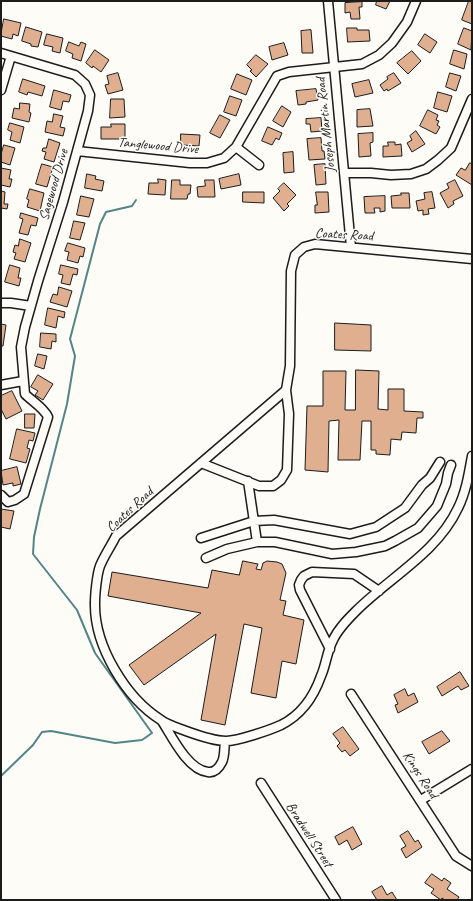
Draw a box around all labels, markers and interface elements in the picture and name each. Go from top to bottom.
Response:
street label: Joseph Martin Road [313,77,339,173]
street label: Tanglewood Drive [117,134,199,158]
street label: Sagewood Drive [36,147,72,223]
street label: Coates Road [315,225,373,245]
street label: Coates Road [103,484,157,536]
street label: Kings Road [399,748,441,802]
street label: Bradwell Street [282,799,336,871]

